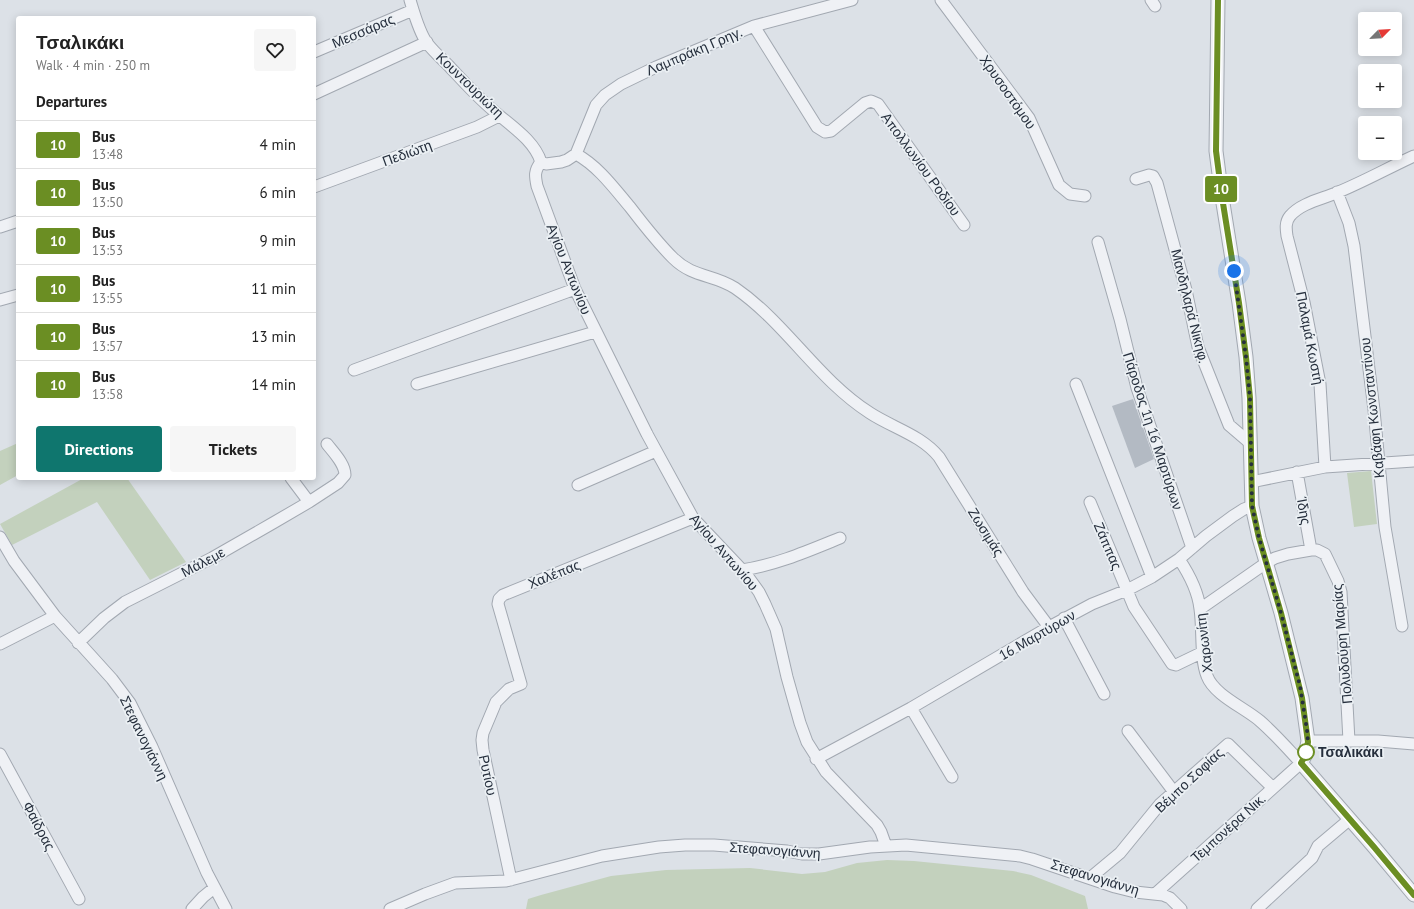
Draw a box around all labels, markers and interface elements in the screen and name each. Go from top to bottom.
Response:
street label: Μεσσάρας [329,10,397,52]
north arrow [1358,12,1402,56]
map controls [1358,12,1402,160]
street label: Λαμπράκη Γρηγ. [643,23,745,79]
button: heart [254,29,296,71]
text: Τσαλικάκι [36,30,124,54]
street label: Κουντουριώτη [432,48,508,122]
street label: Χρυσοστόμου [976,51,1040,133]
text: Walk · 4 min · 250 m [36,57,150,74]
button: + [1358,64,1402,108]
text: Departures [36,92,107,111]
street label: Απολλωνίου Ροδίου [877,109,965,219]
button: − [1358,116,1402,160]
text: Bus [92,127,115,146]
text: 4 min [259,135,296,154]
text: 10 [50,136,66,154]
street label: Πεδιώτη [380,136,434,170]
text: 13:48 [92,146,123,163]
text: Bus [92,175,115,194]
line badge: 10 [1203,176,1239,202]
text: 10 [1213,180,1229,198]
text: 6 min [259,183,296,202]
text: 10 [50,184,66,202]
text: 13:50 [92,194,123,211]
street label: Αγίου Αντωνίου [543,221,595,317]
text: Bus [92,223,115,242]
text: 9 min [259,231,296,250]
text: 10 [50,232,66,250]
text: 13:53 [92,242,123,259]
street label: Μανδηλαρά Νικηφ. [1167,247,1213,365]
your location [1224,261,1244,281]
text: Bus [92,271,115,290]
text: 11 min [251,279,296,298]
text: 10 [50,280,66,298]
text: 13:55 [92,290,123,307]
street label: Παλαμά Κωστή [1292,290,1328,386]
text: Bus [92,319,115,338]
text: 13 min [251,327,296,346]
text: 10 [50,328,66,346]
street label: Καβάφη Κωνσταντίνου [1356,337,1388,479]
text: 13:57 [92,338,123,355]
street label: Πάροδος 1η 16 Μαρτύρων [1119,350,1187,512]
text: Bus [92,367,115,386]
text: 14 min [251,375,296,394]
text: 10 [50,376,66,394]
text: 13:58 [92,386,123,403]
button: Directions [36,426,162,472]
button: Tickets [170,426,296,472]
street label: Ίδης [1293,495,1315,526]
street label: Ζωσιμάς [964,504,1008,560]
street label: Αγίου Αντωνίου [686,510,762,594]
street label: Ζάππας [1090,519,1126,573]
street label: Μάλεμε [178,543,228,581]
street label: Χαλέπας [525,555,583,593]
street label: Πολυδούρη Μαρίας [1328,583,1356,705]
street label: 16 Μαρτύρων [995,606,1079,664]
street label: Χαρωνίτη [1191,612,1217,674]
street label: Στεφανογιάννη [116,693,172,783]
street label: Βέμπο Σοφίας [1151,743,1227,816]
marker: Τσαλικάκι [1297,743,1315,761]
place label: Τσαλικάκι [1318,743,1383,761]
street label: Ρυτίου [475,753,501,797]
street label: Τεμπονέρα Νικ. [1187,790,1269,866]
street label: Φαίδρας [19,798,59,854]
street label: Στεφανογιάννη [729,838,821,862]
street label: Στεφανογιάννη [1049,855,1141,899]

